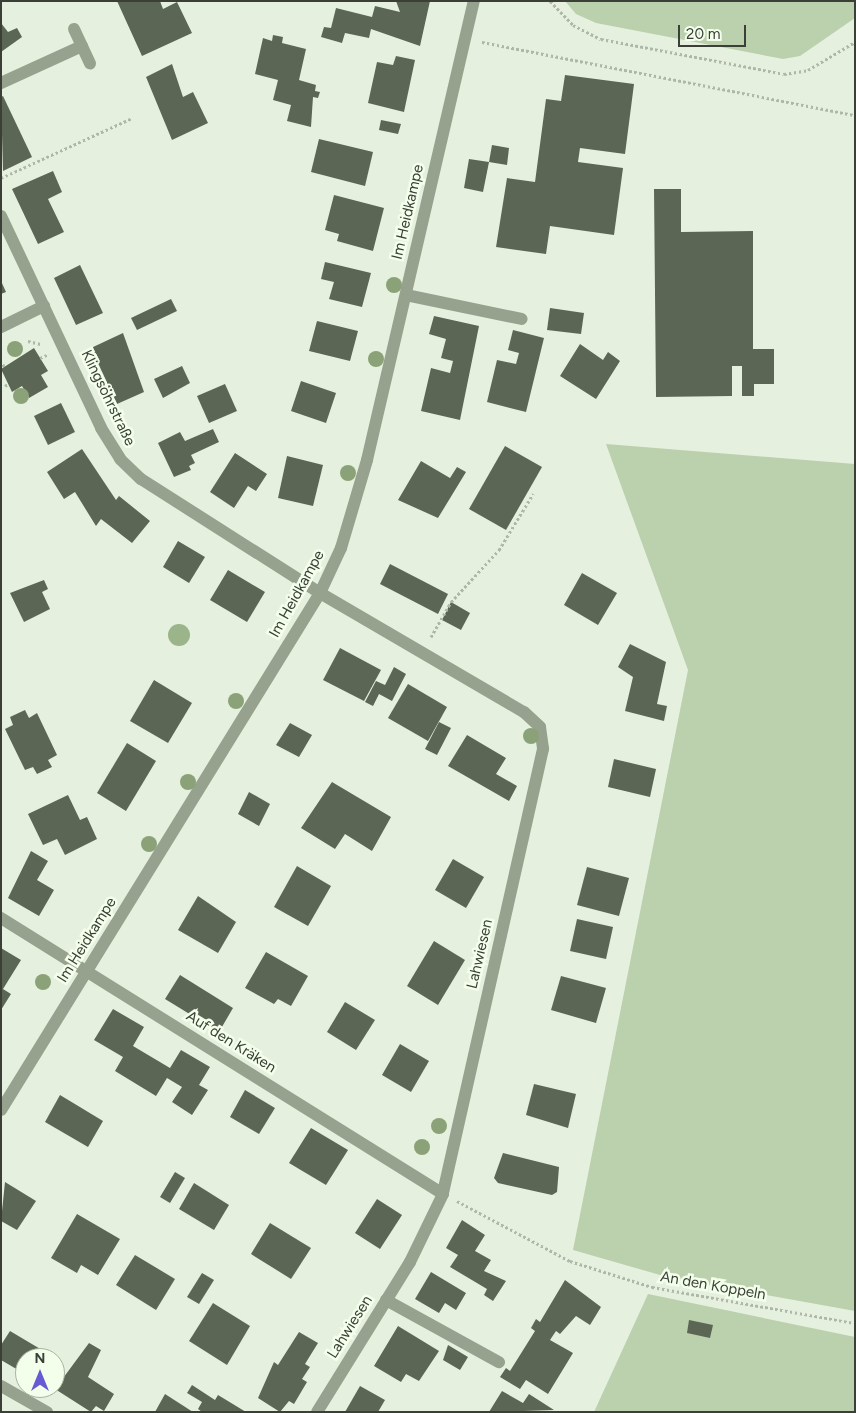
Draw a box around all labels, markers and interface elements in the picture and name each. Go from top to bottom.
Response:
scale bar [681,15,748,47]
text: 20 m [686,25,720,43]
street label: Im Heidkampe [388,163,428,261]
street label: Klingsöhrstraße [77,347,139,449]
street label: Im Heidkampe [266,547,328,641]
street label: Im Heidkampe [54,894,120,986]
street label: Lahwiesen [463,918,497,990]
street label: Auf den Kräken [183,1007,279,1077]
street label: An den Koppeln [659,1268,767,1304]
street label: Lahwiesen [324,1292,376,1362]
north arrow [15,1348,65,1398]
text: N [35,1350,45,1367]

